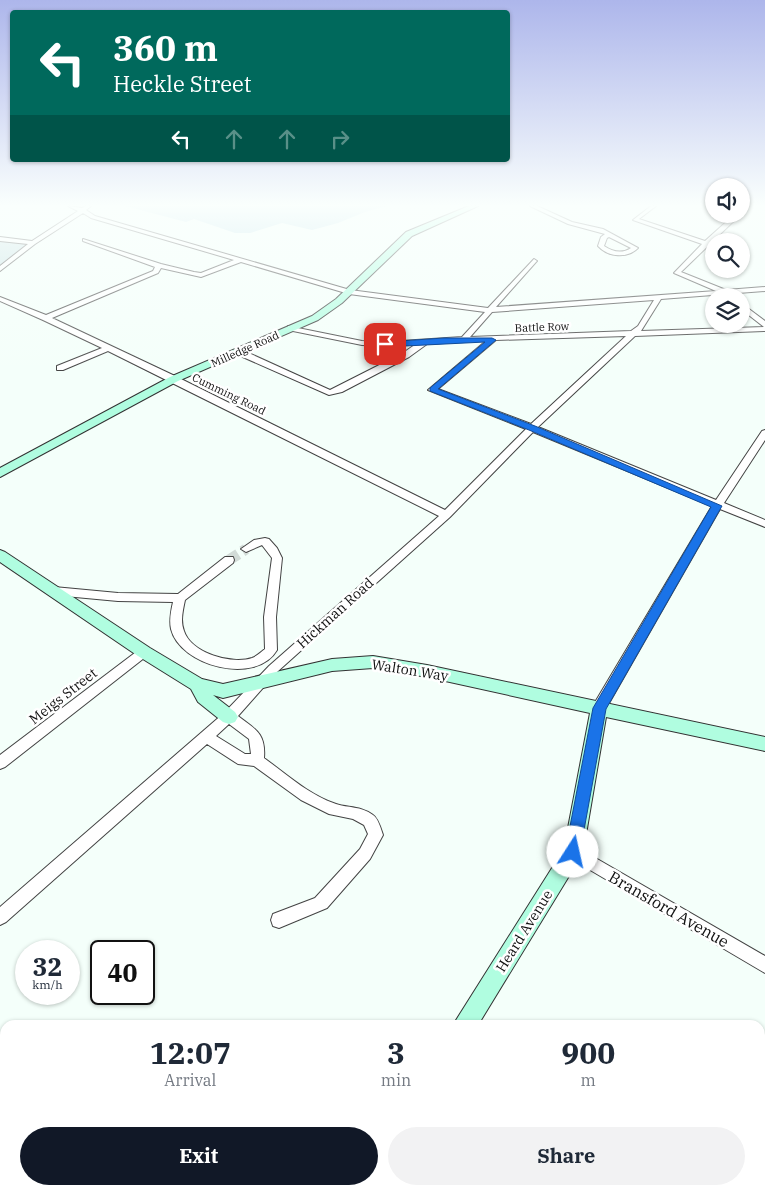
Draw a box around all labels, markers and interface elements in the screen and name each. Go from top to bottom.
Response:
text: 360 m [113,25,218,71]
icon: left [30,30,95,95]
text: Heckle Street [113,69,252,98]
icon: left [167,125,195,153]
icon: ahead [220,125,248,153]
icon: ahead [273,125,301,153]
icon: right [326,125,354,153]
map controls [705,178,750,333]
button: sound [705,178,750,223]
button: search [705,233,750,278]
button: layers [705,288,750,333]
street label: Battle Row [514,319,570,335]
pin [364,323,406,365]
street label: Milledge Road [209,328,281,370]
icon: arrive [371,330,399,358]
street label: Cumming Road [190,370,268,418]
street label: Hickman Road [293,573,378,652]
street label: Walton Way [370,655,450,685]
street label: Meigs Street [25,664,101,728]
position arrow [546,825,598,877]
street label: Bransford Avenue [605,866,733,952]
street label: Heard Avenue [492,887,556,975]
speed limit sign: 40 [90,940,155,1005]
text: 32 [32,950,63,983]
text: km/h [32,977,63,992]
text: 12:07 [150,1033,231,1072]
text: 3 [387,1033,405,1072]
text: 900 [561,1033,615,1072]
text: Arrival [164,1070,216,1090]
text: min [381,1070,411,1090]
text: m [581,1070,596,1090]
button: Exit [20,1127,378,1185]
button: Share [388,1127,745,1185]

